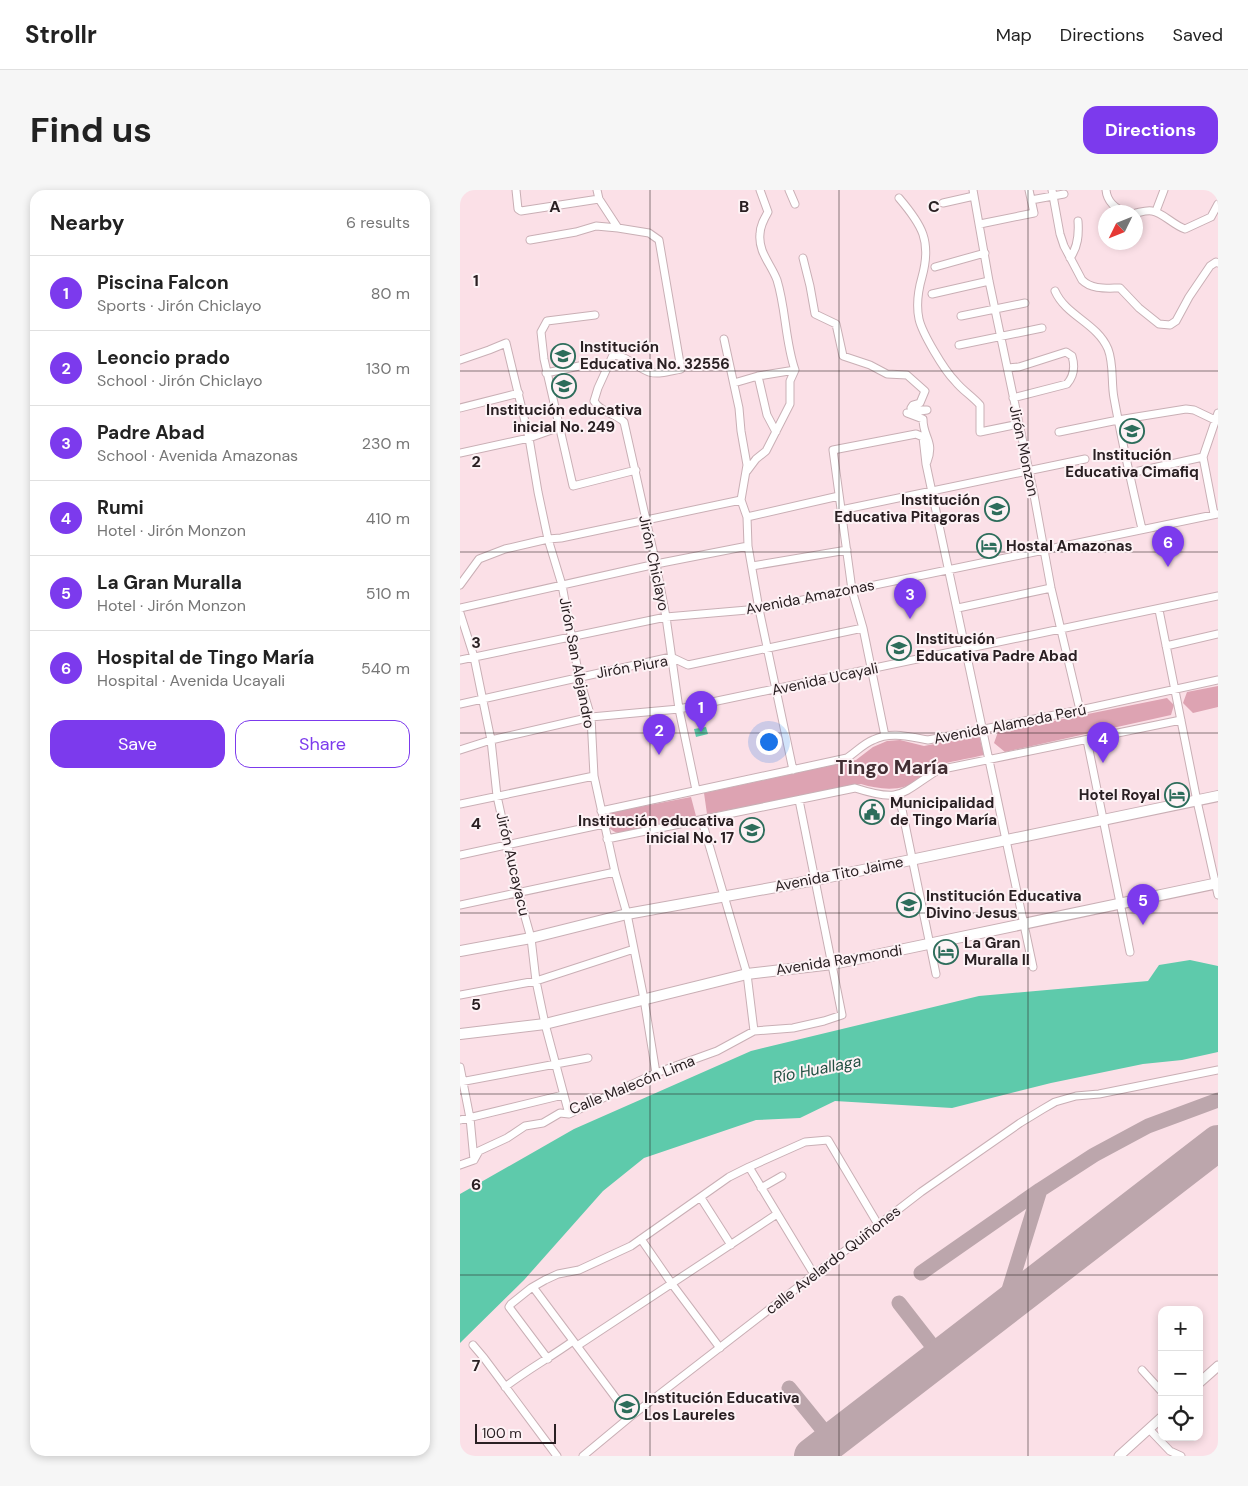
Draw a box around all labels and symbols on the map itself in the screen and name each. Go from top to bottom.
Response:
text: A [549,196,561,217]
text: B [739,196,749,217]
text: C [928,196,940,217]
north arrow [1098,205,1143,250]
text: 1 [473,270,479,291]
place label: Institución Educativa No. 32556 [580,337,730,374]
school or university icon: Institución Educativa No. 32556 [550,343,576,369]
school or university icon: Institución educativa inicial No. 249 [551,373,577,399]
place label: Institución educativa inicial No. 249 [486,400,642,437]
street label: Jirón Monzon [1005,404,1043,498]
school or university icon: Institución Educativa Cimafiq [1119,418,1145,444]
place label: Institución Educativa Cimafiq [1065,445,1199,482]
text: 2 [471,451,481,472]
place label: Institución Educativa Pitagoras [834,490,980,527]
school or university icon: Institución Educativa Pitagoras [984,496,1010,522]
street label: Jirón Chiclayo [634,513,674,613]
pin: 6 [1152,526,1184,567]
hotel icon: Hostal Amazonas [976,533,1002,559]
place label: Hostal Amazonas [1006,536,1133,556]
street label: Avenida Amazonas [744,575,876,619]
pin: 3 [894,578,926,619]
street label: Jirón San Alejandro [554,596,600,730]
place label: Institución Educativa Padre Abad [916,629,1078,666]
text: 3 [471,632,481,653]
school or university icon: Institución Educativa Padre Abad [886,635,912,661]
street label: Jirón Piura [595,651,669,683]
street label: Avenida Ucayali [770,658,880,700]
pin: 1 [685,691,717,732]
street label: Avenida Alameda Perú [932,699,1088,749]
pin: 2 [643,714,675,755]
pin: 4 [1087,722,1119,763]
your location [756,729,782,755]
district label: Tingo María [836,754,948,780]
hotel icon: Hotel Royal [1164,782,1190,808]
place label: Hotel Royal [1079,785,1160,805]
place label: Municipalidad de Tingo María [890,793,997,830]
public building icon: Municipalidad de Tingo María [859,799,885,825]
street label: Jirón Aucayacu [491,810,535,918]
place label: Institución educativa inicial No. 17 [578,811,734,848]
text: 4 [471,813,481,834]
school or university icon: Institución educativa inicial No. 17 [739,817,765,843]
street label: Avenida Tito Jaime [773,852,905,896]
pin: 5 [1127,884,1159,925]
place label: Institución Educativa Divino Jesus [926,886,1082,923]
school or university icon: Institución Educativa Divino Jesus [896,892,922,918]
place label: La Gran Muralla II [964,933,1030,970]
hotel icon: La Gran Muralla II [933,939,959,965]
street label: Avenida Raymondi [774,940,904,980]
text: 5 [471,994,481,1015]
water label: Río Huallaga [771,1050,863,1088]
street label: Calle Malecón Lima [566,1051,698,1119]
text: 6 [471,1174,481,1195]
street label: calle Avelardo Quiñones [761,1201,905,1319]
text: 7 [472,1355,481,1376]
place label: Institución Educativa Los Laureles [644,1388,800,1425]
school or university icon: Institución Educativa Los Laureles [614,1394,640,1420]
scale bar [475,1421,556,1444]

